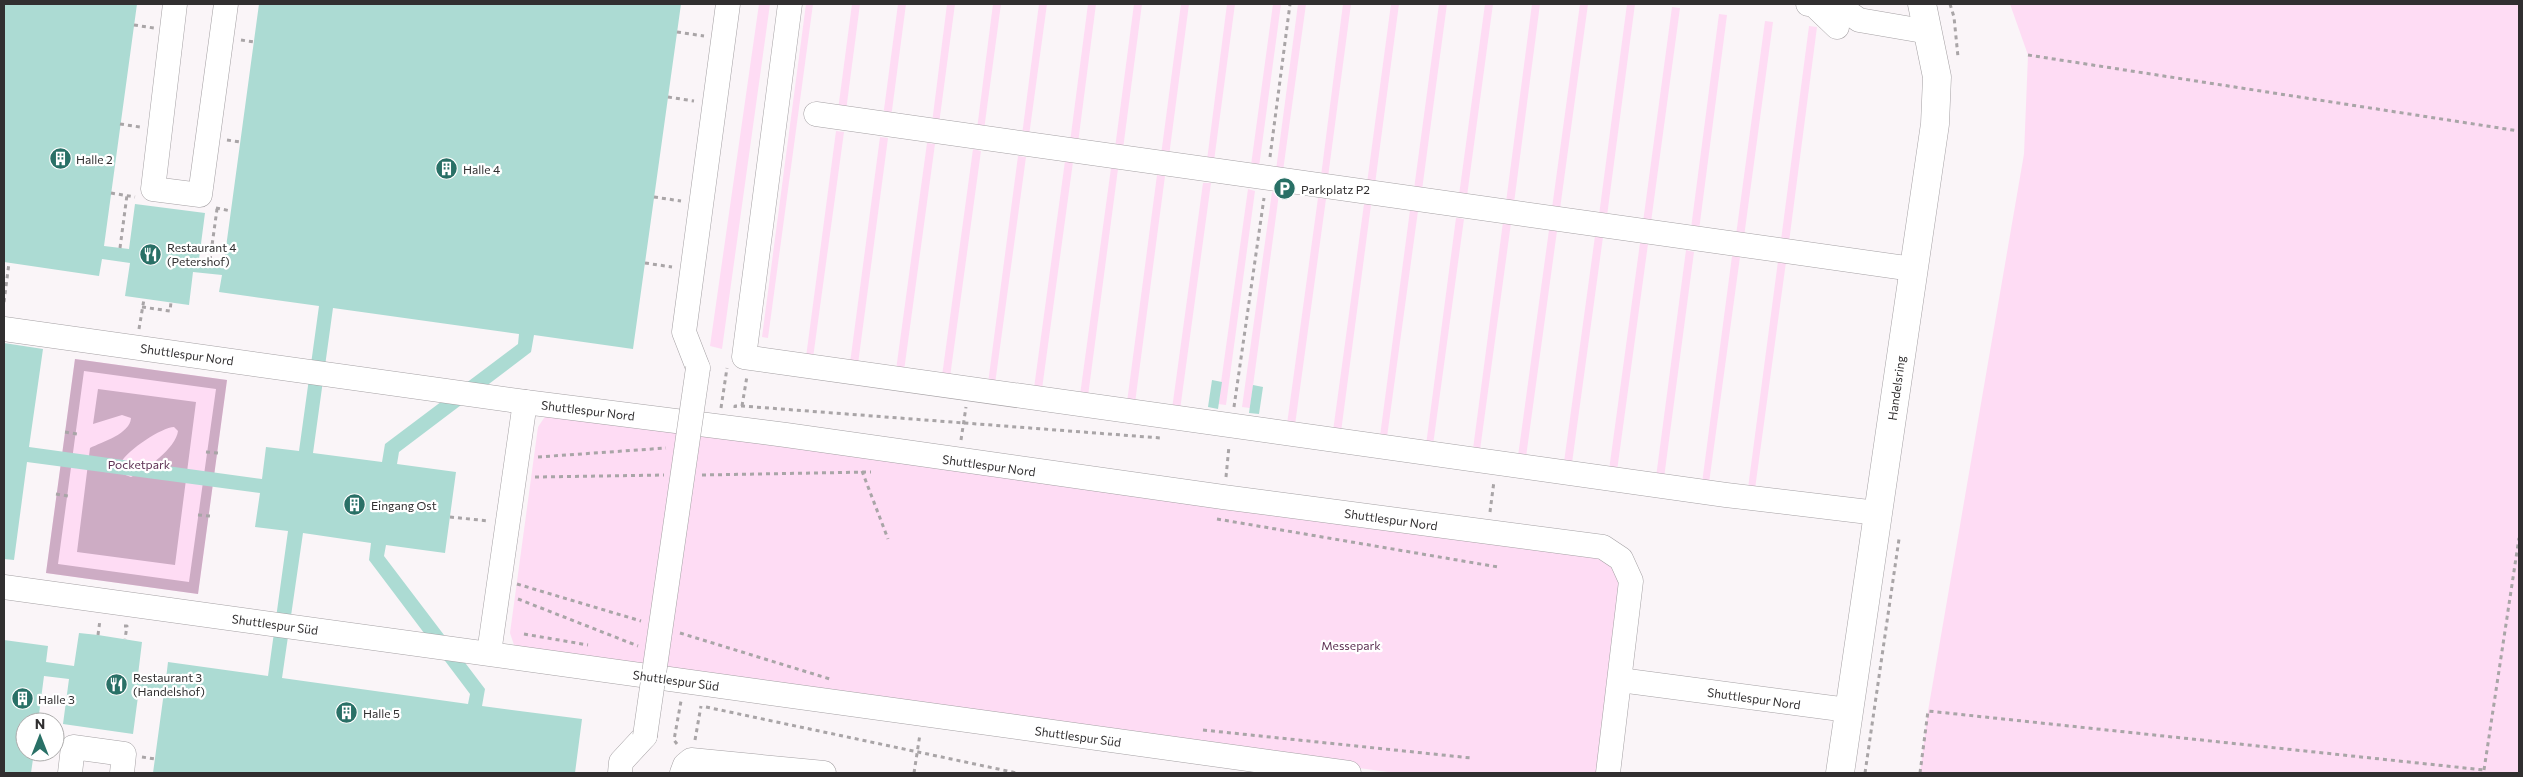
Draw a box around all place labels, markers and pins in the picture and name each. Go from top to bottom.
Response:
building icon: Halle 2 [48,147,72,171]
place label: Halle 2 [76,152,113,166]
building icon: Halle 4 [435,157,459,181]
place label: Halle 4 [463,162,500,176]
parking icon: Parkplatz P2 [1273,177,1297,201]
place label: Parkplatz P2 [1301,182,1370,196]
place label: Restaurant 4 (Petershof) [167,240,237,268]
restaurant icon: Restaurant 4 (Petershof) [139,242,163,266]
building icon: Eingang Ost [343,493,367,517]
place label: Eingang Ost [371,498,437,512]
place label: Restaurant 3 (Handelshof) [133,670,205,698]
restaurant icon: Restaurant 3 (Handelshof) [105,672,129,696]
building icon: Halle 3 [10,687,34,711]
place label: Halle 3 [38,692,75,706]
building icon: Halle 5 [335,701,359,725]
place label: Halle 5 [363,706,400,720]

